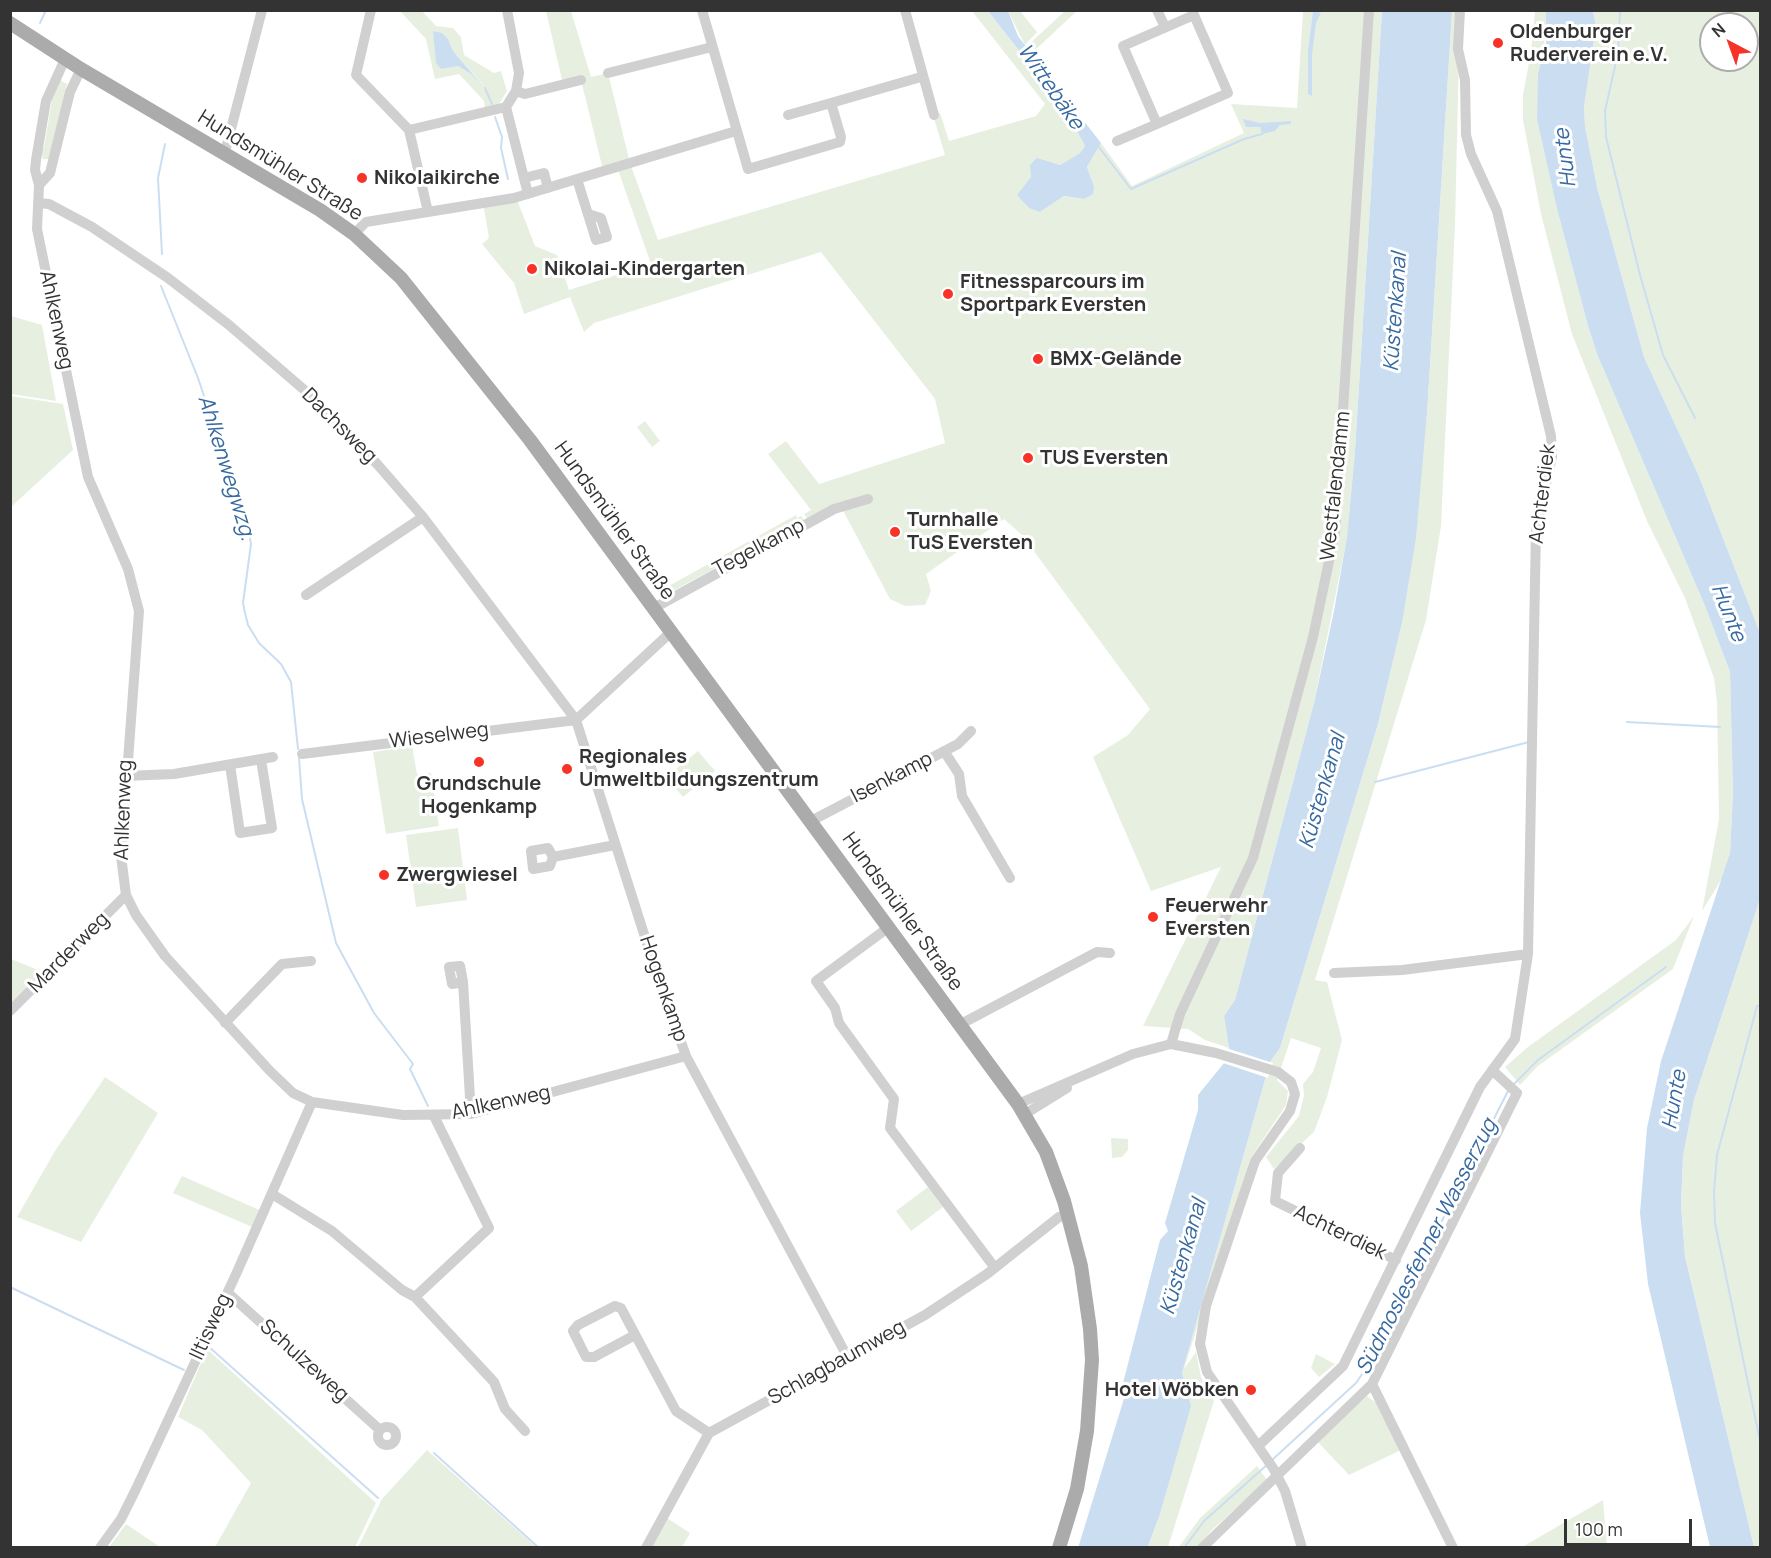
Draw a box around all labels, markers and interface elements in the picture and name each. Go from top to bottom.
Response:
north arrow [1699,12,1759,72]
text: N [1707,18,1730,42]
place label: Oldenburger Ruderverein e.V. [1510,20,1668,67]
marker: Oldenburger Ruderverein e.V. [1491,36,1505,50]
water label: Wittebäke [1011,39,1089,135]
street label: Hundsmühler Straße [193,105,367,227]
water label: Hunte [1550,127,1582,189]
place label: Nikolaikirche [374,166,500,190]
marker: Nikolaikirche [355,171,369,185]
water label: Küstenkanal [1379,252,1413,372]
place label: Nikolai-Kindergarten [544,257,745,281]
marker: Nikolai-Kindergarten [525,262,539,276]
street label: Ahlkenweg [34,268,78,372]
place label: Fitnessparcours im Sportpark Eversten [960,270,1146,317]
marker: Fitnessparcours im Sportpark Eversten [941,287,955,301]
place label: BMX-Gelände [1050,347,1182,371]
marker: BMX-Gelände [1031,352,1045,366]
street label: Dachsweg [297,384,381,468]
water label: Ahlkenwegwzg. [192,392,260,544]
street label: Westfalendamm [1316,410,1356,562]
street label: Hundsmühler Straße [548,437,680,605]
street label: Achterdiek [1525,443,1561,545]
place label: TUS Eversten [1040,446,1168,470]
marker: TUS Eversten [1021,451,1035,465]
place label: Turnhalle TuS Eversten [907,508,1033,555]
street label: Tegelkamp [709,514,809,582]
marker: Turnhalle TuS Eversten [888,525,902,539]
water label: Hunte [1705,581,1751,645]
street label: Wieselweg [388,718,490,754]
water label: Küstenkanal [1295,730,1351,852]
place label: Regionales Umweltbildungszentrum [579,745,819,792]
street label: Isenkamp [847,747,937,809]
marker: Grundschule Hogenkamp [472,755,486,769]
street label: Ahlkenweg [110,759,138,861]
marker: Regionales Umweltbildungszentrum [560,762,574,776]
place label: Grundschule Hogenkamp [417,772,541,819]
street label: Hundsmühler Straße [836,828,968,996]
place label: Zwergwiesel [396,863,518,887]
marker: Zwergwiesel [377,868,391,882]
place label: Feuerwehr Eversten [1165,894,1268,941]
street label: Marderweg [24,908,114,998]
marker: Feuerwehr Eversten [1146,910,1160,924]
street label: Hogenkamp [634,933,692,1045]
water label: Hunte [1657,1068,1693,1132]
street label: Ahlkenweg [449,1081,553,1125]
water label: Südmoslesfehner Wasserzug [1351,1115,1503,1379]
water label: Küstenkanal [1156,1196,1212,1318]
street label: Achterdiek [1290,1200,1390,1266]
street label: Iltisweg [185,1290,237,1364]
street label: Schulzeweg [255,1315,353,1407]
street label: Schlagbaumweg [764,1315,910,1411]
place label: Hotel Wöbken [1105,1378,1239,1402]
marker: Hotel Wöbken [1244,1383,1258,1397]
scale bar [1567,1507,1694,1545]
text: 100 m [1575,1517,1623,1541]

